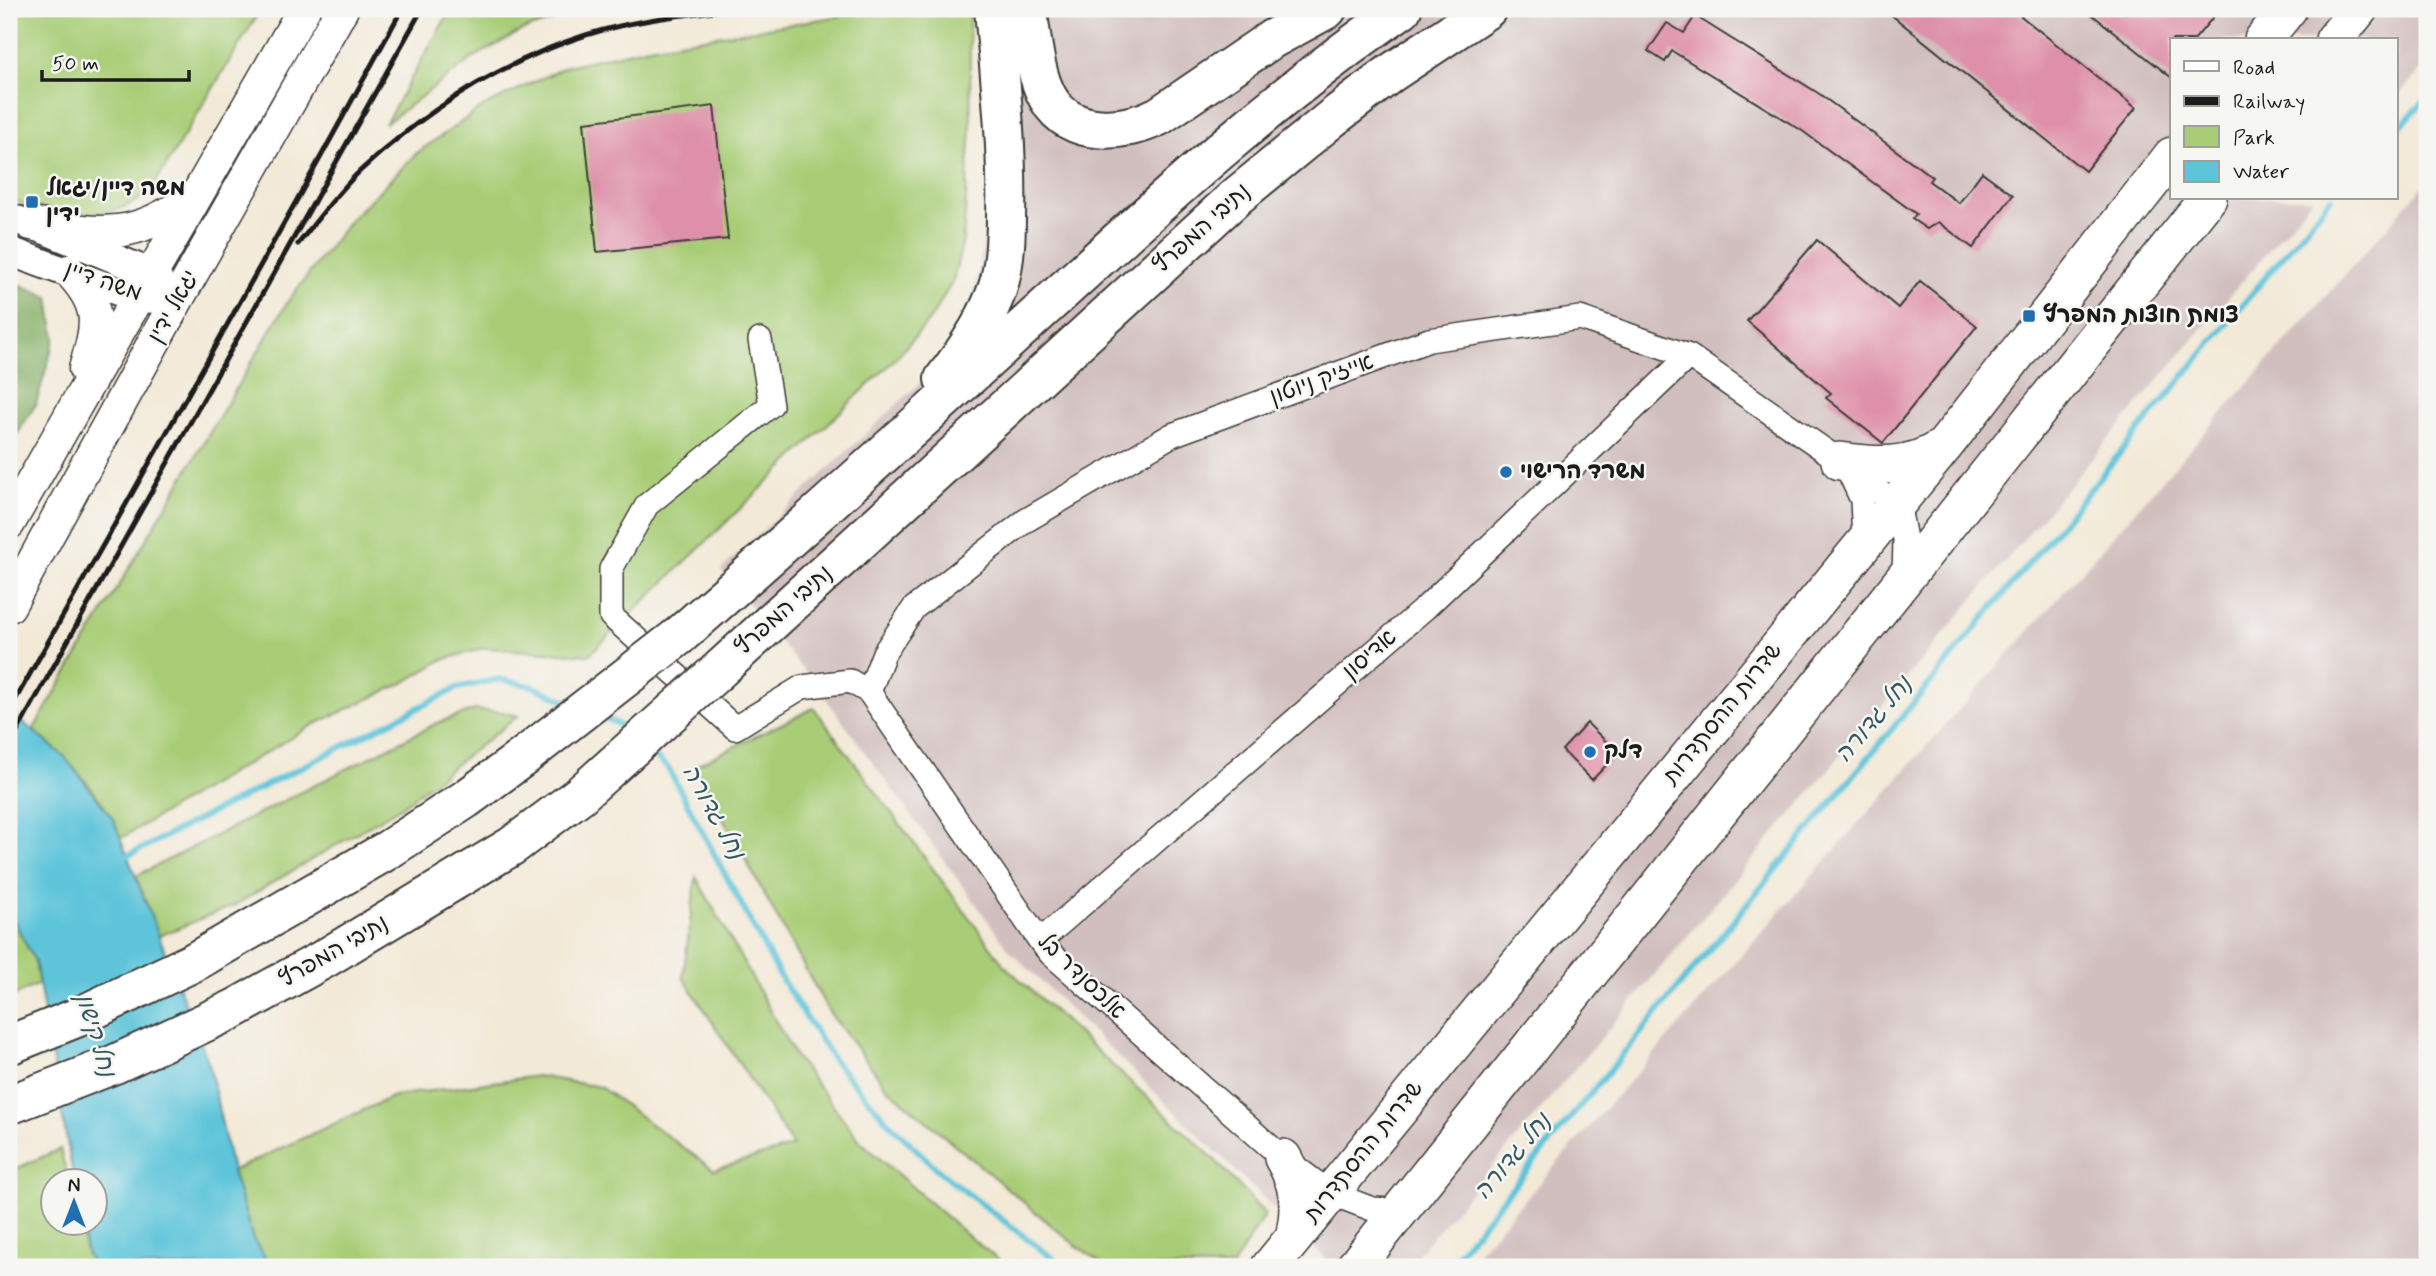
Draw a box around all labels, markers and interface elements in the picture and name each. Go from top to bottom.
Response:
scale bar [42,38,189,82]
legend [2170,38,2398,200]
text: 50 m [52,50,99,78]
text: Road [2233,54,2275,82]
text: Railway [2233,88,2305,116]
text: Park [2233,124,2275,152]
text: Water [2233,158,2289,186]
place label: משה דיין/יגאל ידין [46,174,185,230]
street label: נתיבי המפרץ [1147,177,1257,281]
marker: משה דיין/יגאל ידין [24,194,40,210]
street label: משה דיין [60,255,146,309]
street label: יגאל ידין [142,265,206,349]
place label: צומת חוצות המפרץ [2043,301,2239,331]
marker: צומת חוצות המפרץ [2021,308,2037,324]
street label: אייזיק ניוטון [1266,347,1378,413]
place label: משרד הרישוי [1520,457,1646,487]
marker: משרד הרישוי [1498,464,1514,480]
street label: נתיבי המפרץ [729,559,839,663]
street label: אדיסון [1337,623,1403,687]
street label: שדרות ההסתדרות [1655,637,1789,793]
water label: נחל גדורה [1829,669,1921,770]
place label: דלק [1604,737,1643,767]
marker: דלק [1582,744,1598,760]
water label: נחל גדורה [674,759,753,867]
street label: נתיבי המפרץ [274,909,394,995]
street label: אלכסנדר בל [1030,927,1132,1027]
water label: נחל קישון [68,989,123,1082]
street label: שדרות ההסתדרות [1296,1075,1430,1231]
water label: נחל גדורה [1468,1106,1560,1207]
north arrow [38,1168,108,1238]
text: N [68,1174,80,1199]

